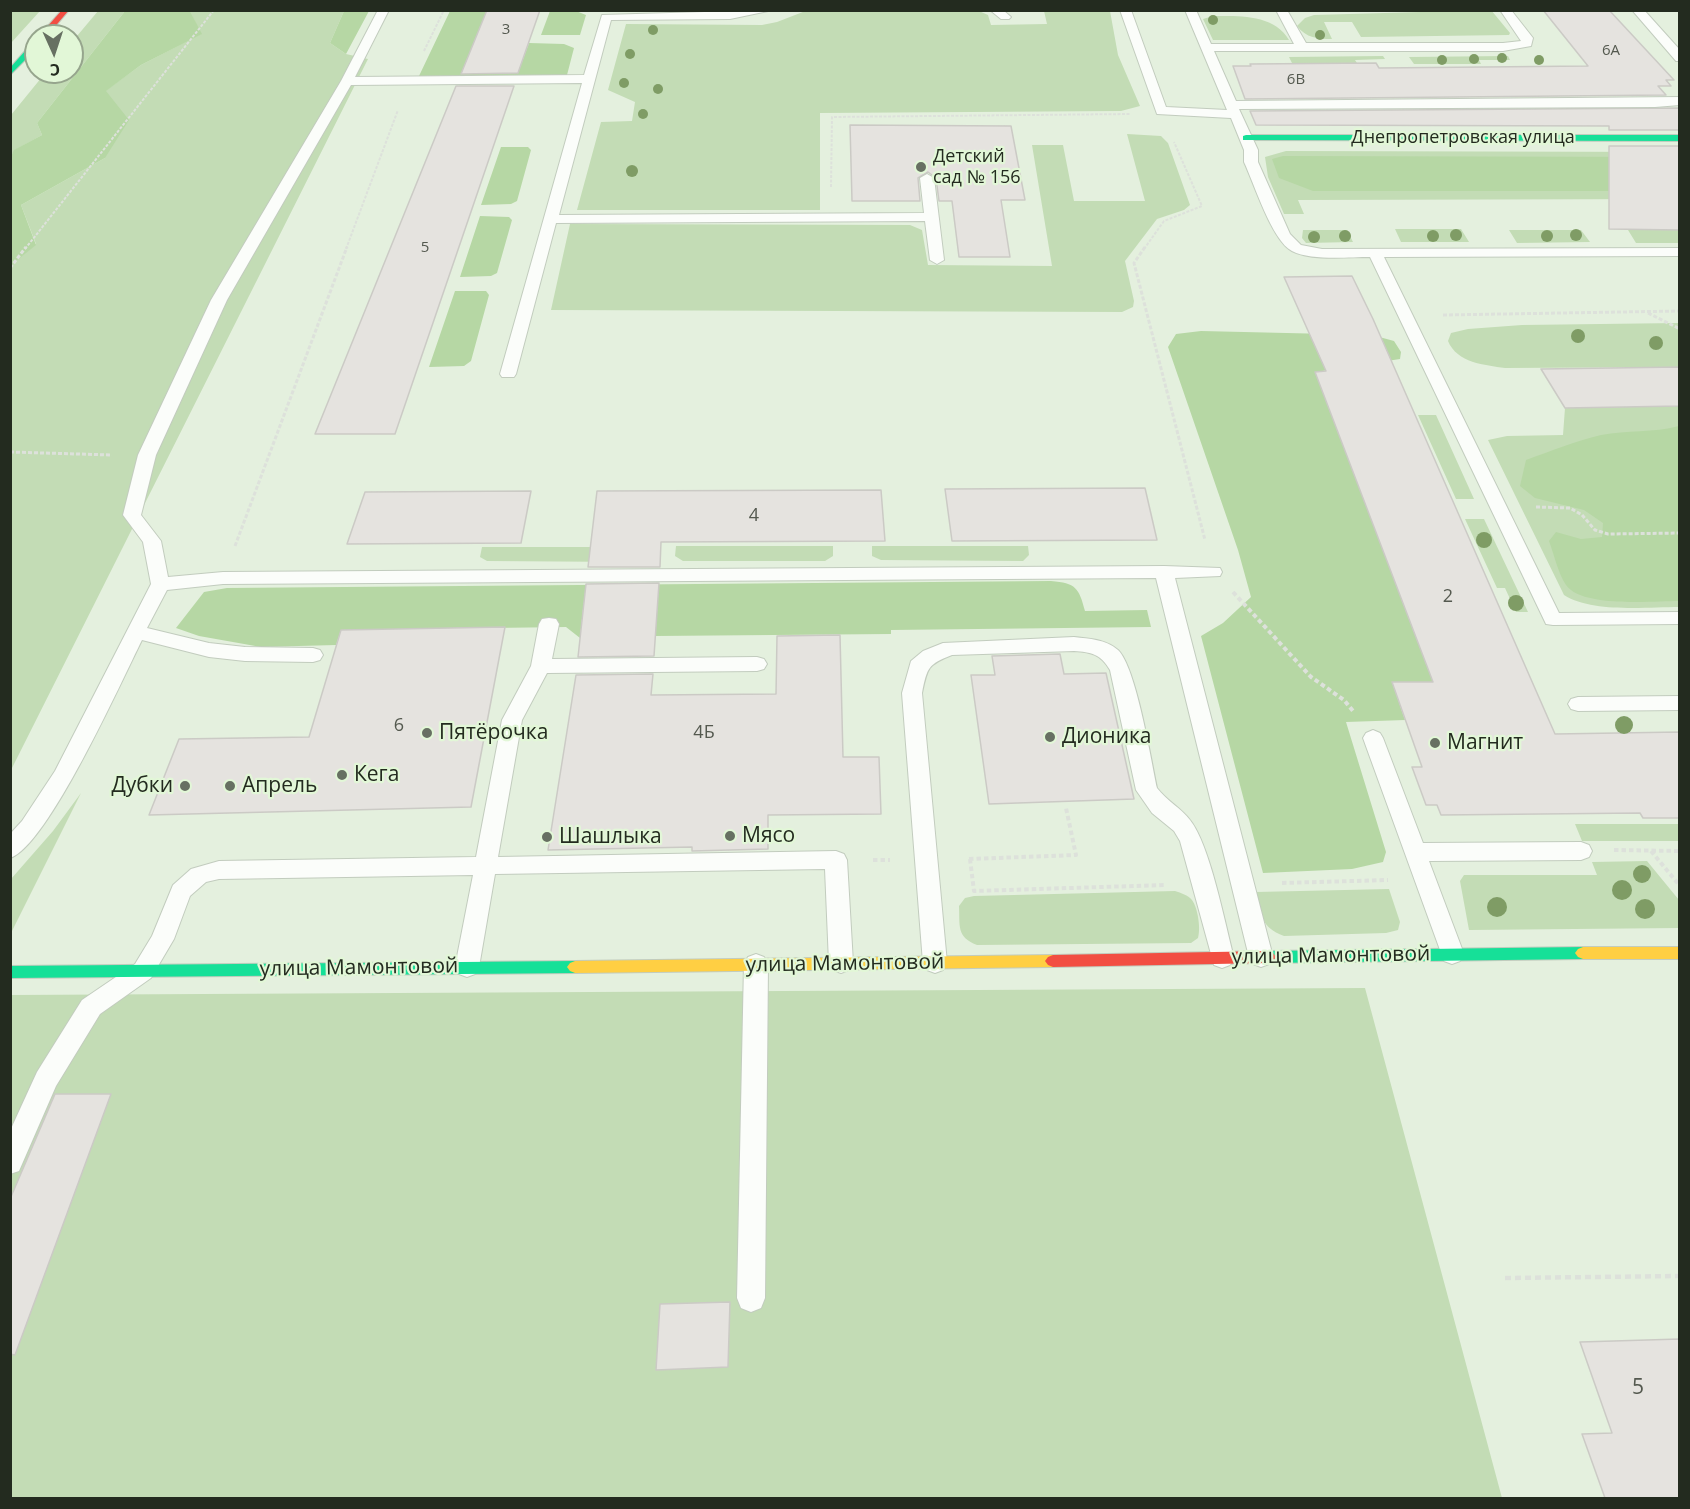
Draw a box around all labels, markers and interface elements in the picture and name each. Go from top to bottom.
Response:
house number: 3 [502,21,510,39]
north arrow [24,24,84,84]
house number: 6А [1602,42,1620,60]
text: С [49,59,61,81]
house number: 6В [1287,71,1305,89]
street label: Днепропетровская улица [1351,127,1575,149]
place label: Детский сад № 156 [933,146,1021,188]
marker: Детский сад № 156 [914,160,928,174]
house number: 5 [421,239,429,257]
house number: 4 [749,505,759,527]
house number: 2 [1443,586,1453,608]
house number: 6 [394,715,404,737]
place label: Пятёрочка [439,720,548,746]
house number: 4Б [693,722,715,744]
place label: Дионика [1062,724,1152,750]
marker: Пятёрочка [420,726,434,740]
marker: Дионика [1043,730,1057,744]
place label: Магнит [1447,730,1523,756]
marker: Магнит [1428,736,1442,750]
place label: Кега [354,762,399,788]
marker: Кега [335,768,349,782]
place label: Дубки [111,773,173,799]
place label: Апрель [242,773,317,799]
marker: Дубки [178,779,192,793]
marker: Апрель [223,779,237,793]
place label: Мясо [742,823,795,849]
place label: Шашлыка [559,824,662,850]
marker: Мясо [723,829,737,843]
marker: Шашлыка [540,830,554,844]
street label: улица Мамонтовой [1231,942,1431,970]
street label: улица Мамонтовой [745,950,945,978]
street label: улица Мамонтовой [259,954,459,982]
house number: 5 [1632,1375,1644,1401]

